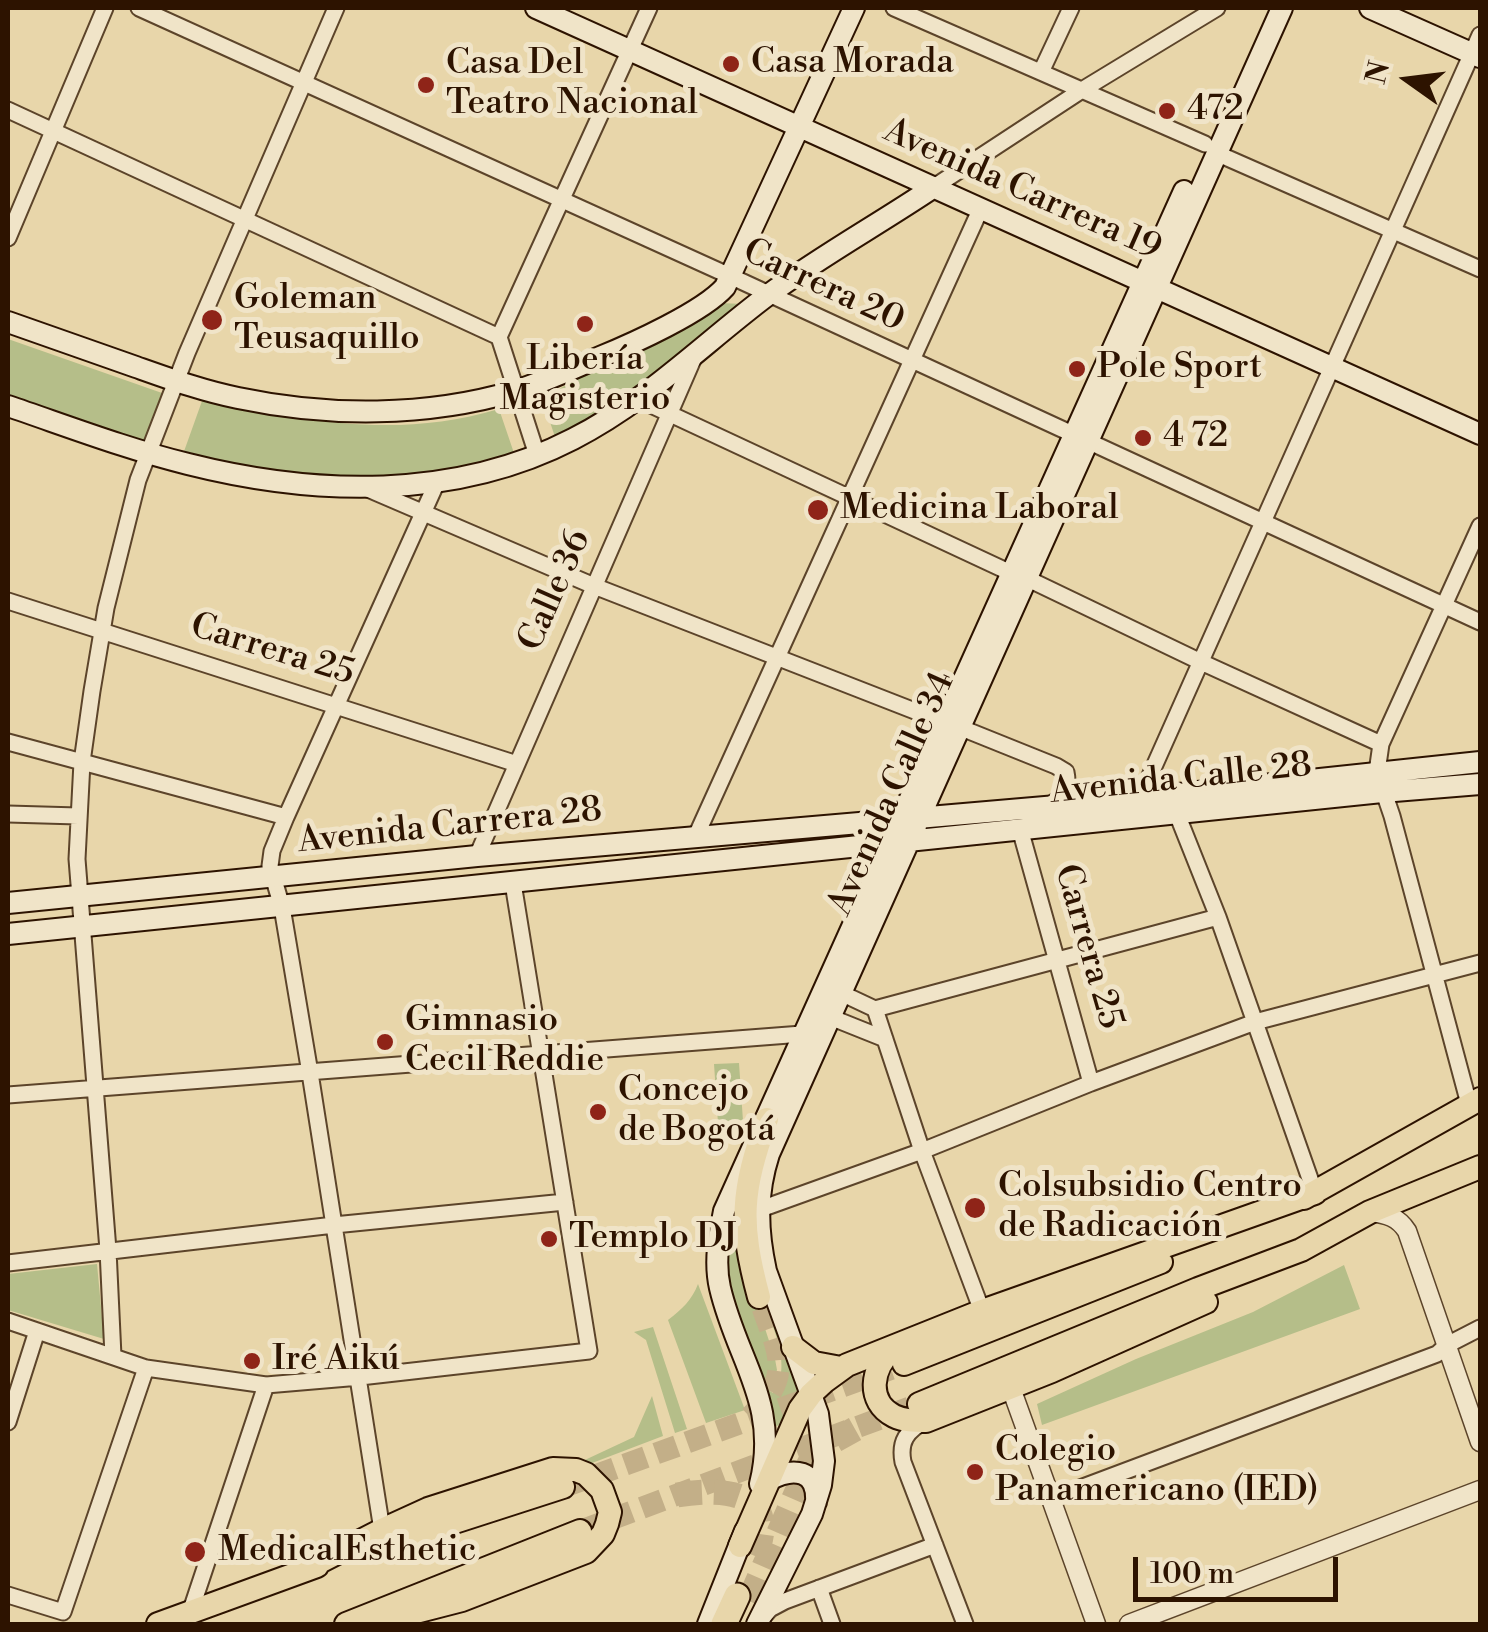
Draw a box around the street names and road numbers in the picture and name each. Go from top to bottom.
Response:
street label: Avenida Carrera 19 [877,111,1167,271]
street label: Carrera 20 [736,231,910,343]
street label: Calle 36 [511,524,601,658]
street label: Carrera 25 [185,606,359,696]
street label: Avenida Calle 34 [821,666,965,922]
street label: Avenida Calle 28 [1048,745,1314,815]
street label: Avenida Carrera 28 [296,790,604,864]
street label: Carrera 25 [1043,860,1131,1034]

